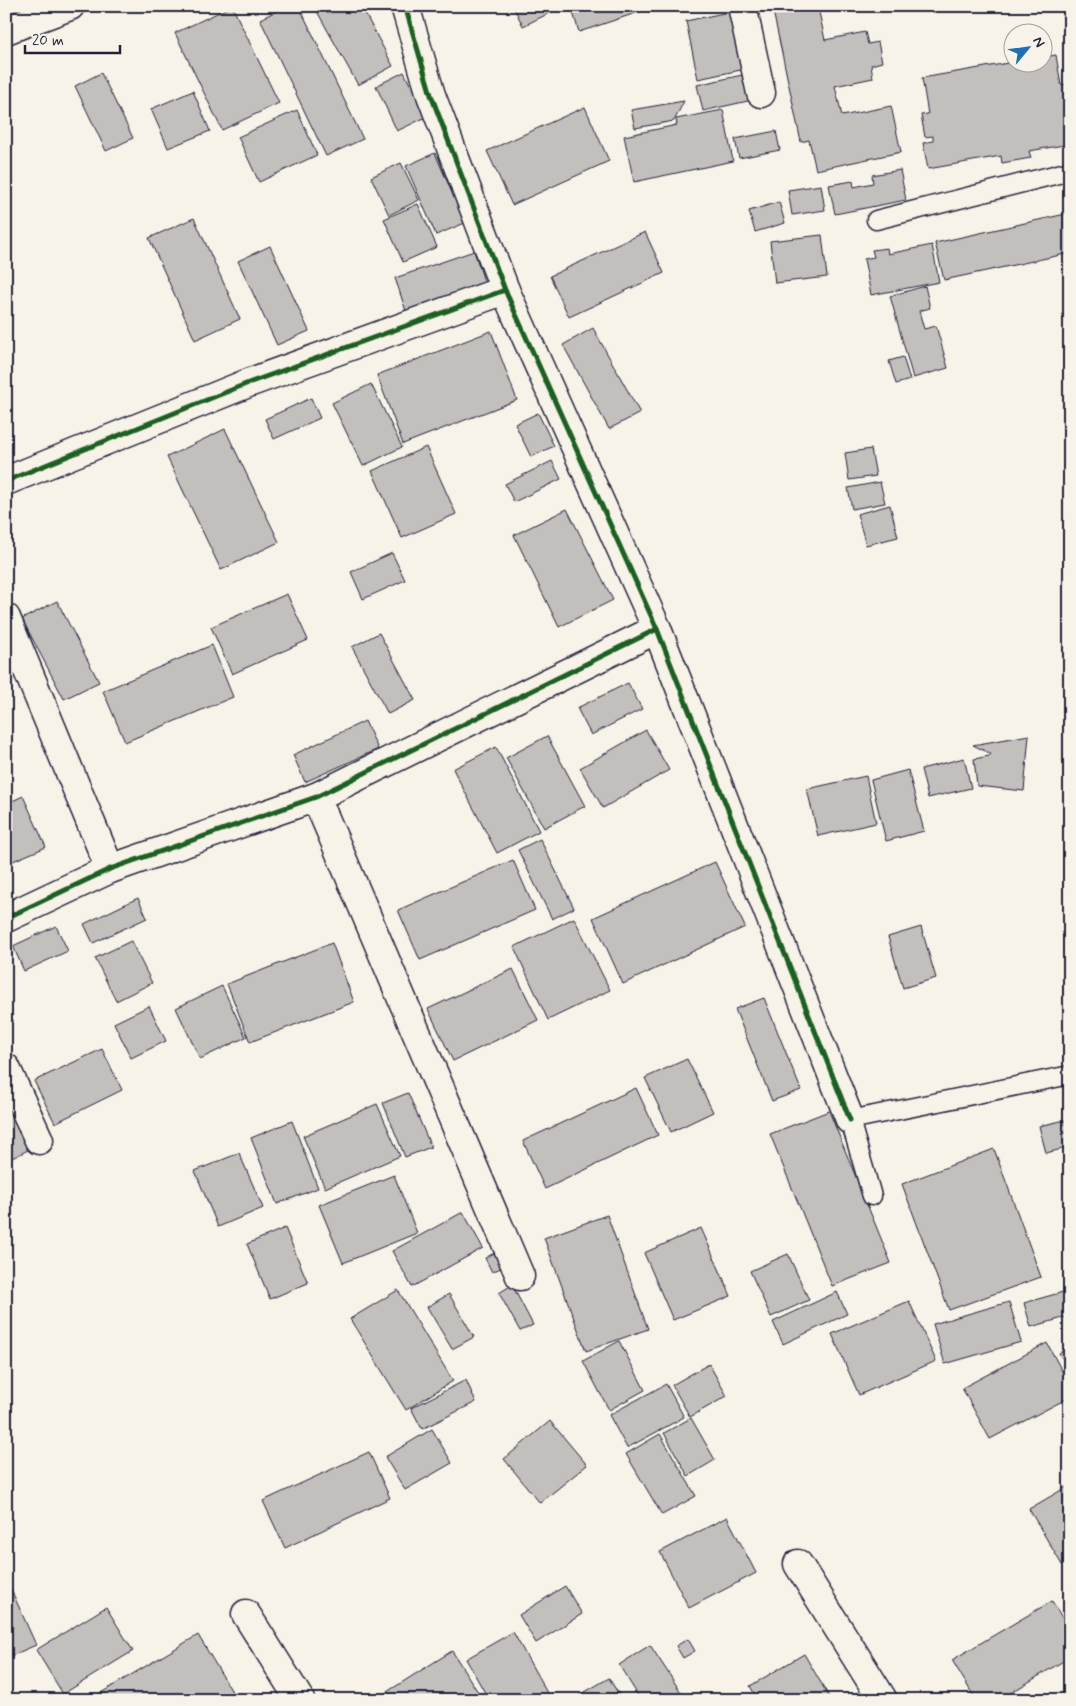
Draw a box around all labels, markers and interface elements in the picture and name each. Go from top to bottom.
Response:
scale bar [25,22,120,54]
north arrow [1004,22,1054,72]
text: 20 m [32,31,64,51]
text: N [1028,34,1049,51]

